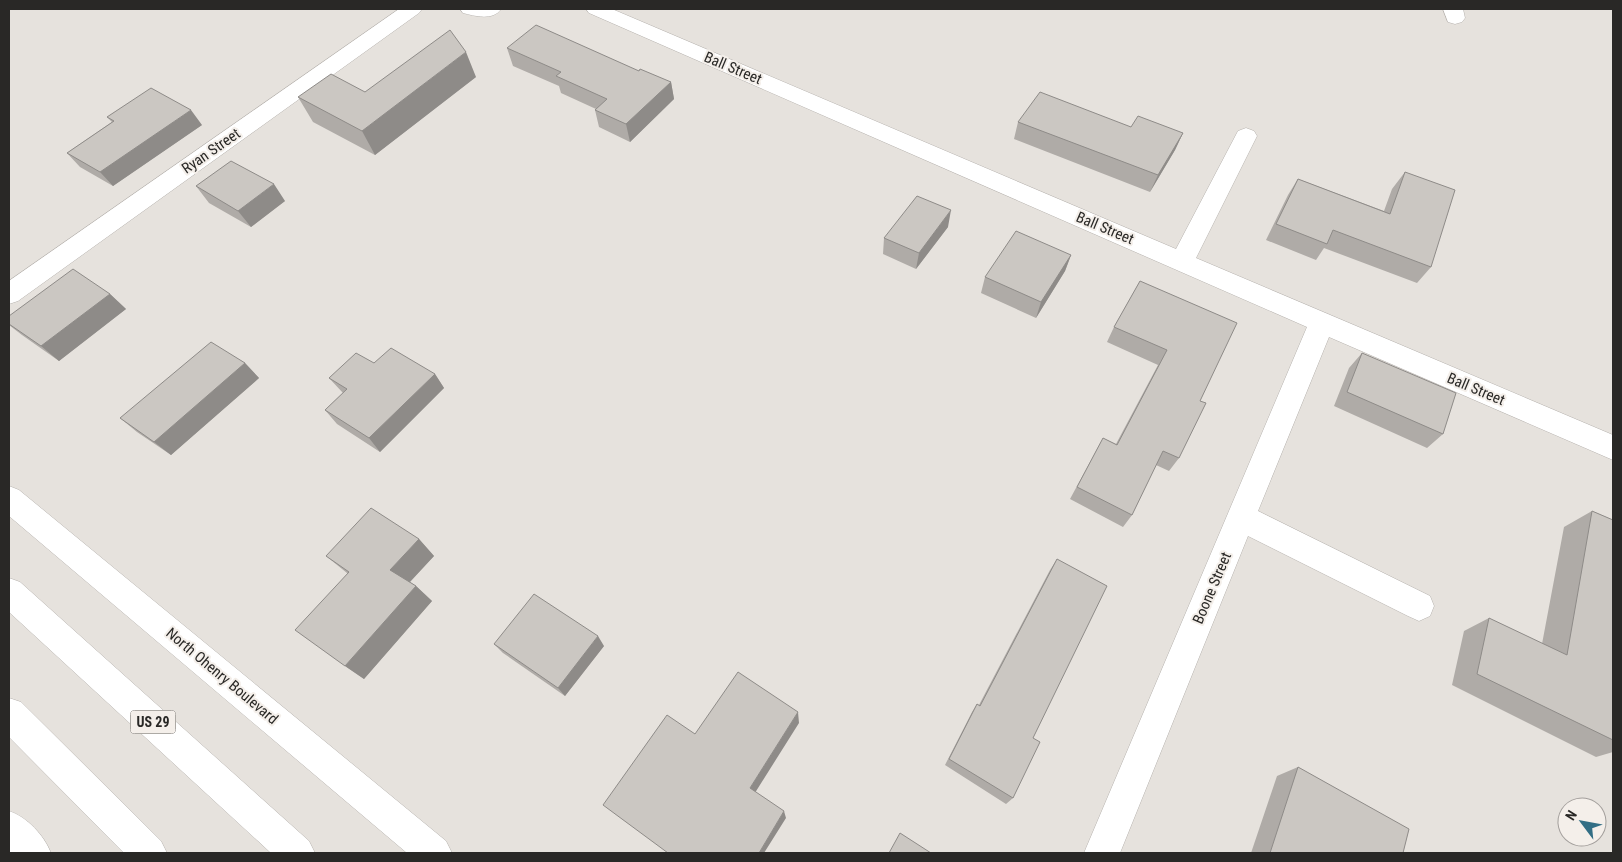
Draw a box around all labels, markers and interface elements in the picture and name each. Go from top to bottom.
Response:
street label: Ball Street [701,48,765,88]
street label: Ryan Street [178,124,244,178]
street label: Ball Street [1073,208,1137,248]
street label: Ball Street [1444,369,1508,409]
street label: Boone Street [1189,549,1235,627]
street label: North Ohenry Boulevard [162,624,282,728]
road number: US 29 [130,710,176,734]
north arrow [1557,797,1607,847]
text: N [1562,807,1580,823]

